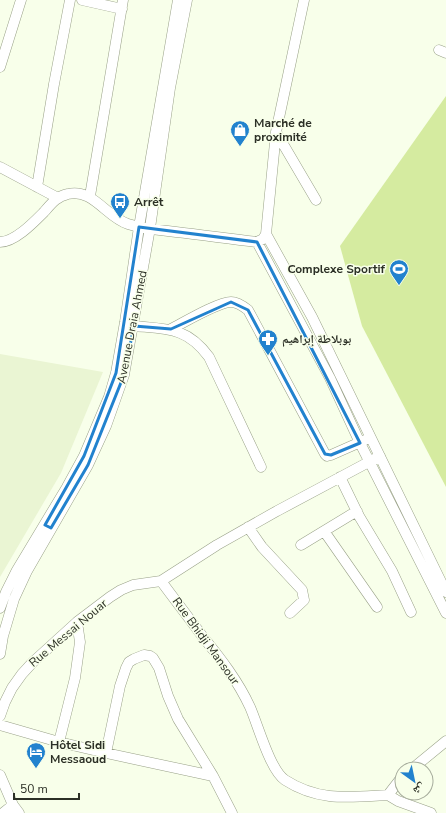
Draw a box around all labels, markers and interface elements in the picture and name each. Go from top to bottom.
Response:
place label: Marché de proximité [254,115,312,145]
shop icon: Marché de proximité [229,119,251,147]
bus stop icon: Arrêt [109,191,131,219]
place label: Arrêt [134,194,164,210]
sports icon: Complexe Sportif [388,258,410,286]
place label: Complexe Sportif [287,261,386,277]
street label: Avenue Draia Ahmed [113,269,151,385]
pharmacy icon: بوبلاطة إبراهيم [257,328,279,356]
place label: بوبلاطة إبراهيم [282,331,351,347]
street label: Rue Bhidji Mansour [169,594,244,689]
street label: Rue Messai Nouar [25,595,111,670]
place label: Hôtel Sidi Messaoud [50,737,106,767]
hotel icon: Hôtel Sidi Messaoud [25,741,47,769]
north arrow [394,761,434,801]
scale bar [14,775,79,801]
text: ش [410,779,428,799]
text: 50 m [20,781,48,797]

